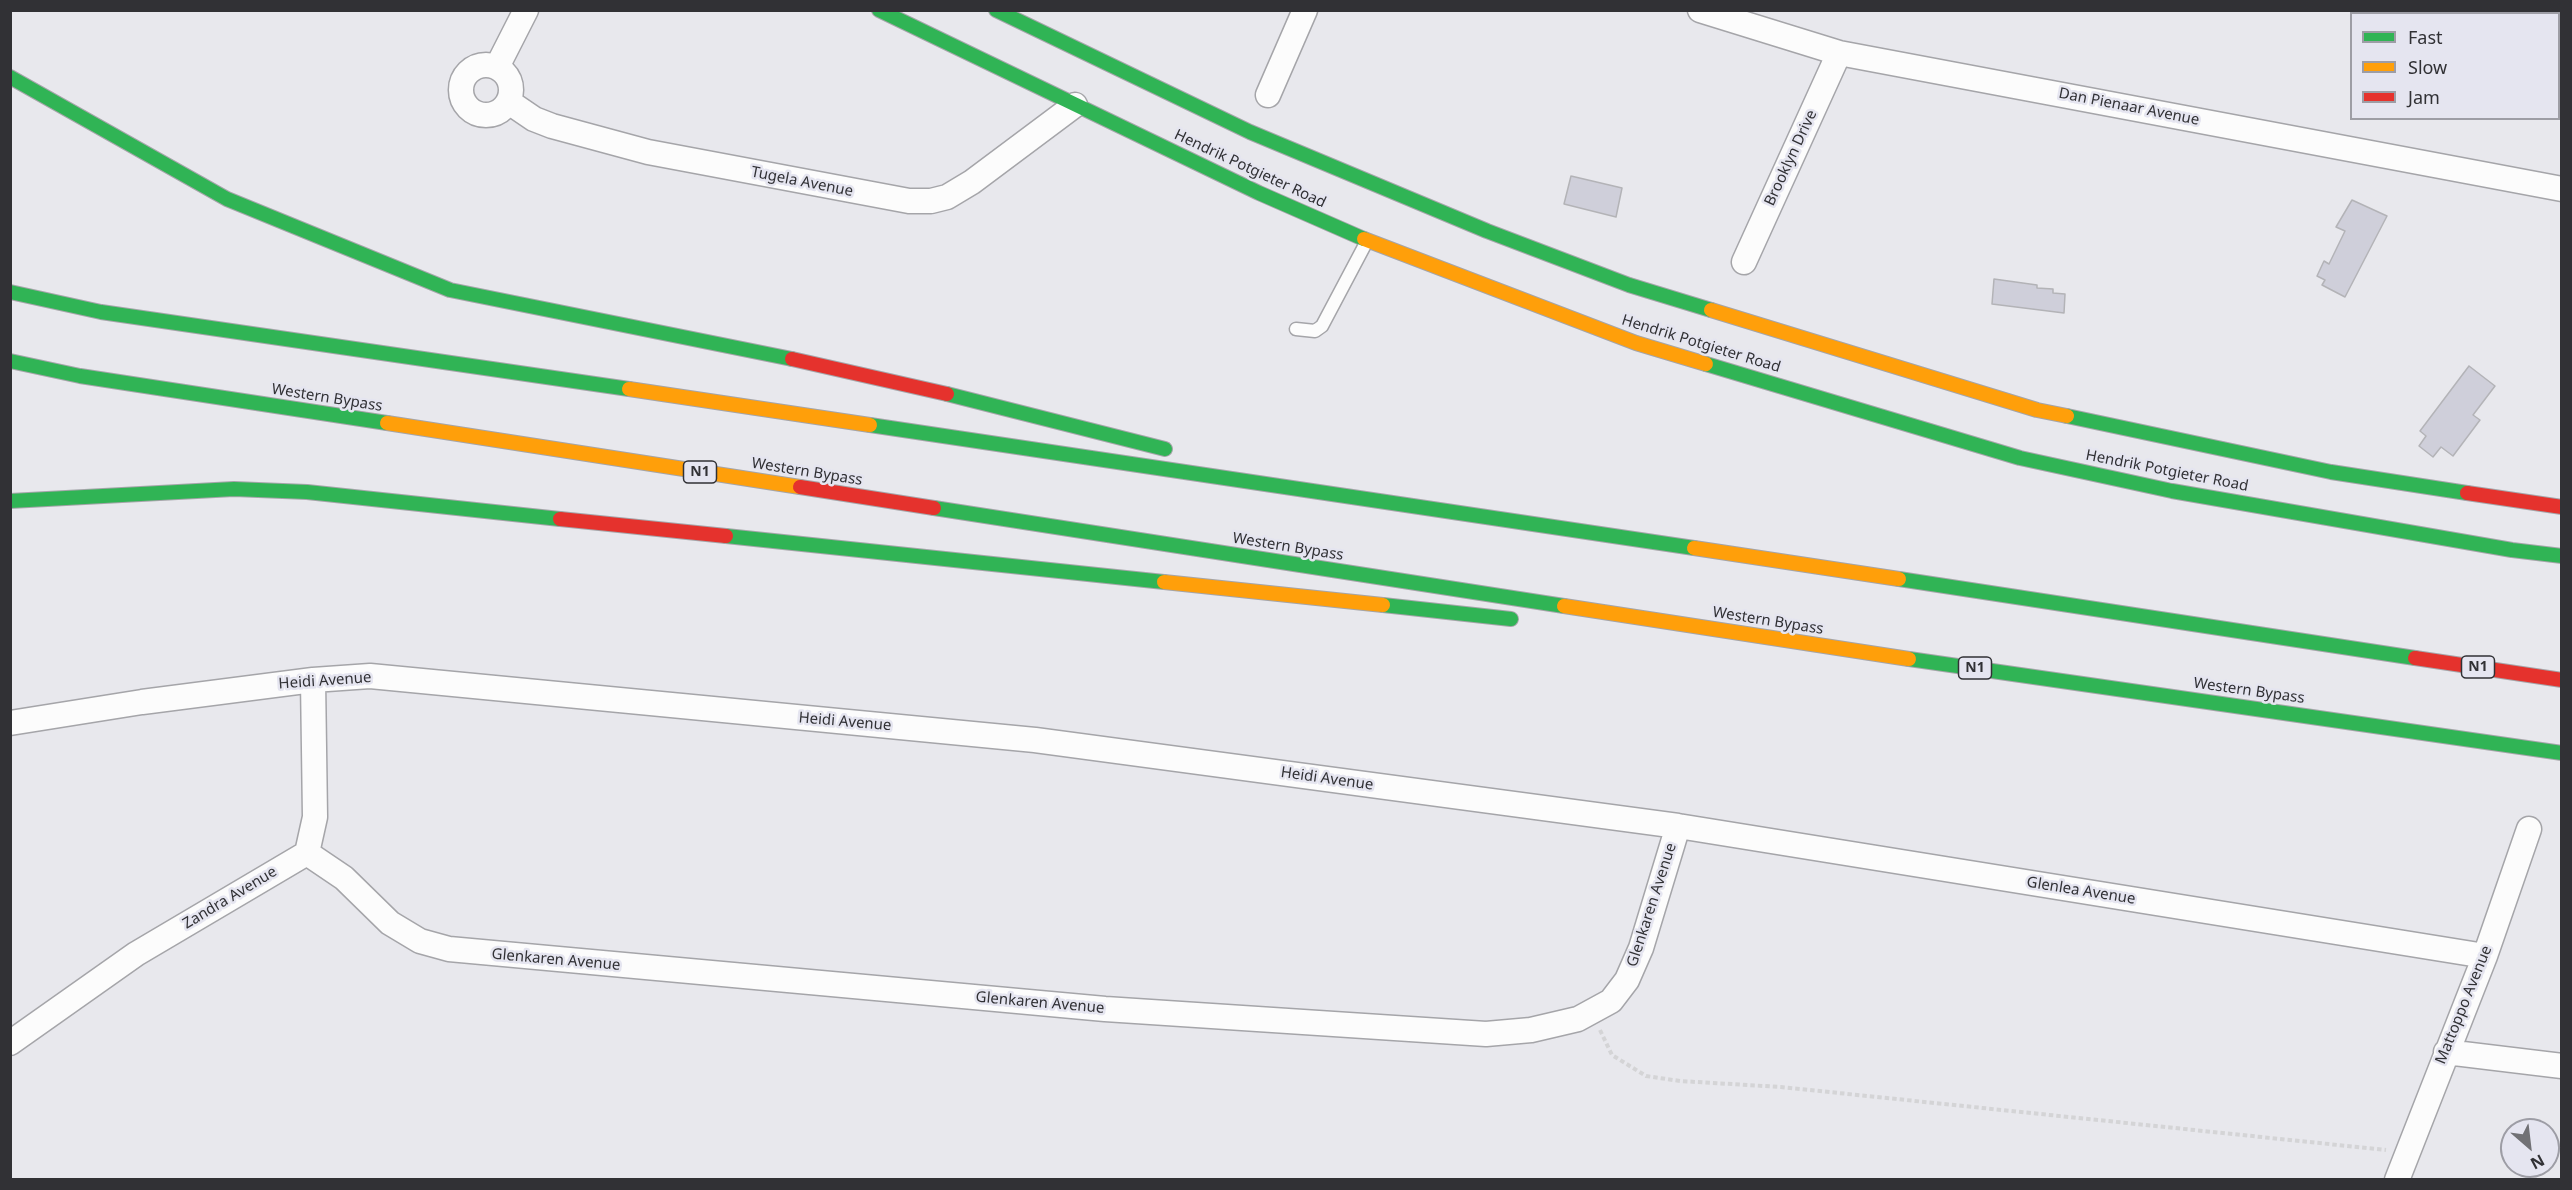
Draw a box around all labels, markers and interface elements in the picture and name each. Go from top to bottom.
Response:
legend [2350,12,2560,120]
text: Fast [2408,25,2443,49]
text: Slow [2408,55,2447,79]
street label: Dan Pienaar Avenue [2057,85,2201,129]
text: Jam [2408,85,2440,109]
street label: Brooklyn Drive [1761,107,1821,209]
street label: Hendrik Potgieter Road [1171,126,1329,212]
street label: Tugela Avenue [750,163,854,201]
street label: Hendrik Potgieter Road [1619,311,1783,377]
street label: Western Bypass [270,380,384,416]
street label: Hendrik Potgieter Road [2084,446,2250,496]
street label: Western Bypass [750,454,864,490]
road number: N1 [684,461,716,483]
street label: Western Bypass [1231,529,1345,565]
street label: Western Bypass [1711,603,1825,639]
road number: N1 [2462,656,2494,678]
road number: N1 [1958,657,1992,679]
street label: Heidi Avenue [278,669,372,693]
street label: Western Bypass [2192,674,2306,708]
street label: Heidi Avenue [798,709,892,735]
street label: Heidi Avenue [1280,764,1374,794]
street label: Glenkaren Avenue [1623,841,1681,969]
street label: Zandra Avenue [180,863,280,933]
street label: Glenlea Avenue [2025,874,2137,908]
street label: Mattoppo Avenue [2432,943,2496,1067]
street label: Glenkaren Avenue [491,945,621,975]
street label: Glenkaren Avenue [975,988,1105,1018]
north arrow [2500,1118,2560,1178]
text: N [2527,1149,2548,1175]

